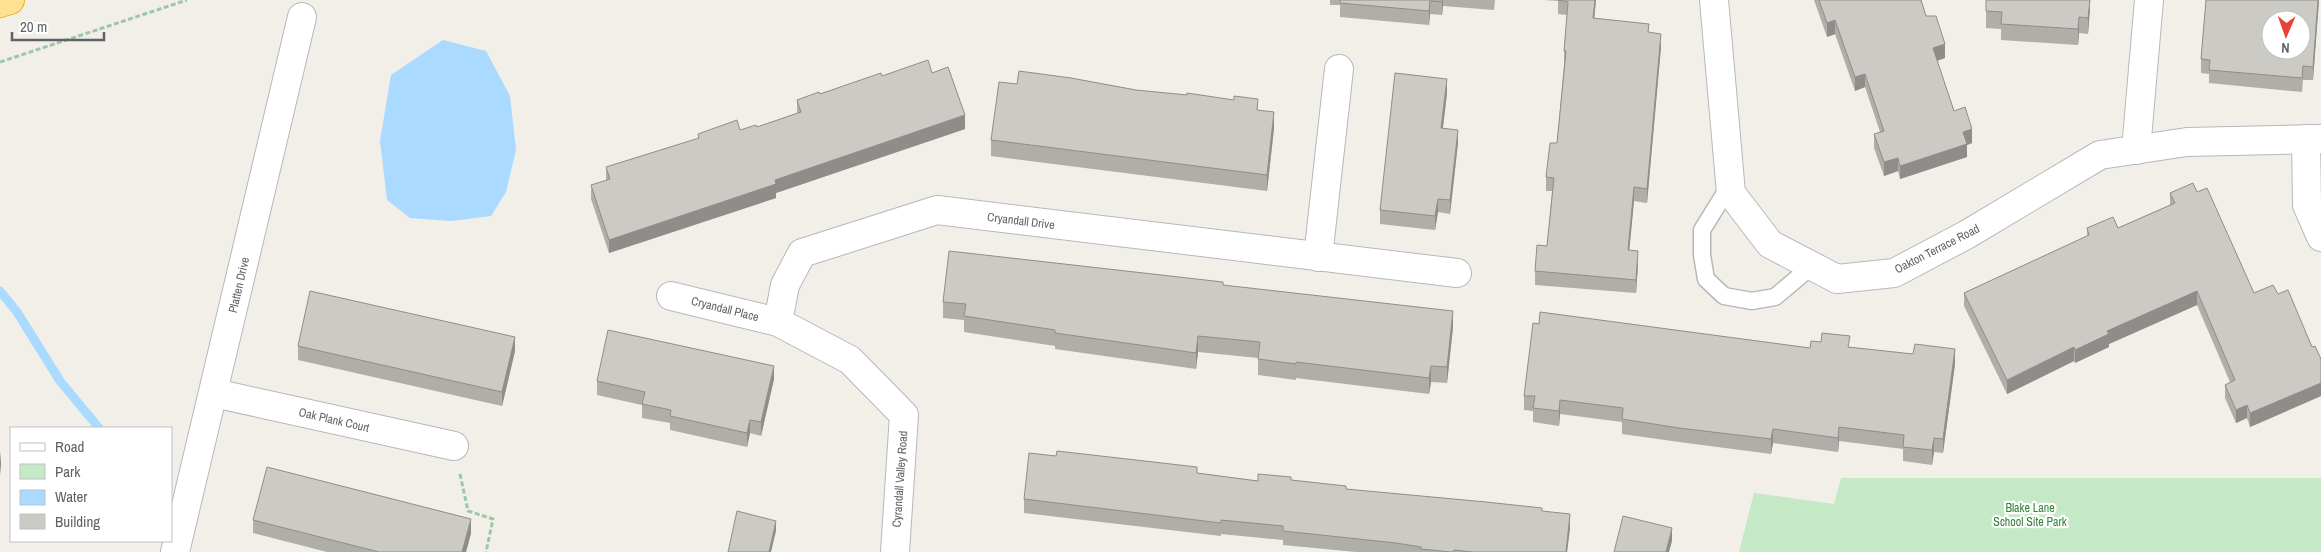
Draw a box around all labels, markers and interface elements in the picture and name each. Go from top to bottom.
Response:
scale bar [12,10,105,42]
north arrow [2261,10,2311,60]
text: 20 m [20,16,47,37]
text: N [2281,39,2290,57]
street label: Cryandall Drive [986,209,1056,233]
street label: Oakton Terrace Road [1892,221,1982,277]
street label: Platten Drive [225,255,253,315]
street label: Cryandall Place [690,293,760,325]
street label: Oak Plank Court [297,404,371,436]
legend [10,427,172,542]
street label: Cyrandall Valley Road [889,430,911,528]
text: Road [55,436,84,457]
text: Park [55,461,81,482]
text: Water [55,486,87,507]
park label: Blake Lane School Site Park [1993,500,2067,530]
text: Building [55,511,100,532]

